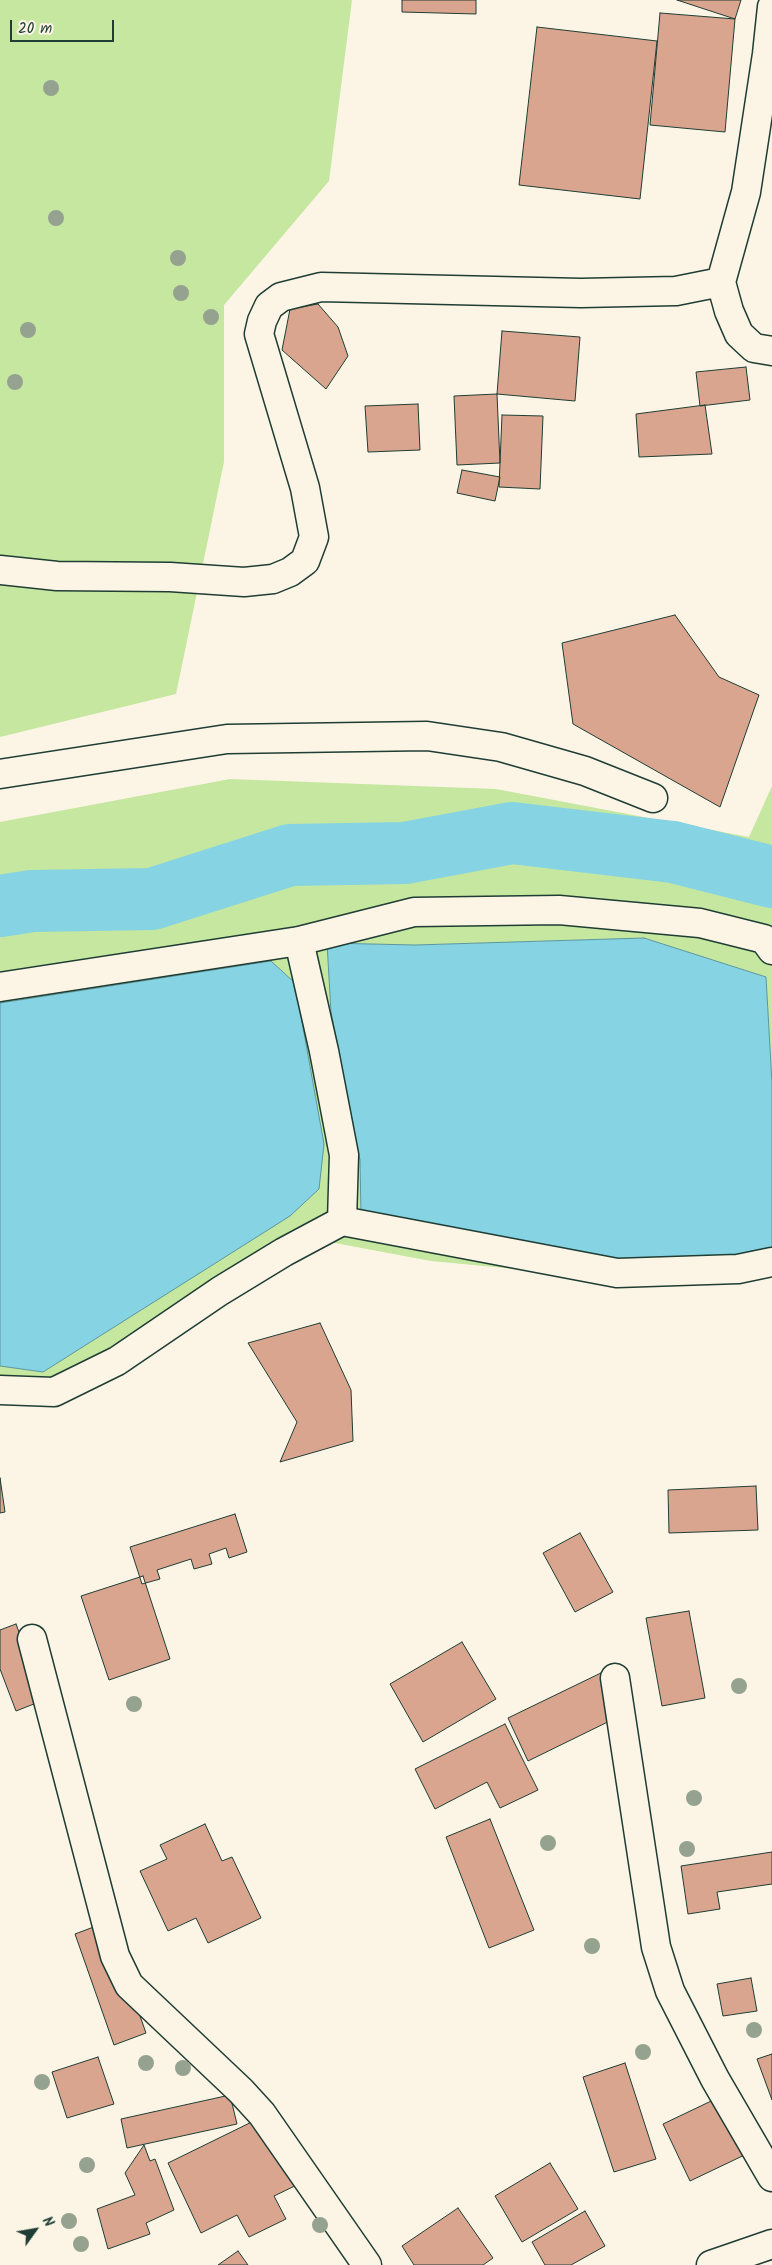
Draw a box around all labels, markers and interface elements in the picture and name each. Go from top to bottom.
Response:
scale bar [12,10,116,42]
text: 20 m [18,17,52,41]
north arrow [10,2205,60,2255]
text: N [36,2212,59,2232]

